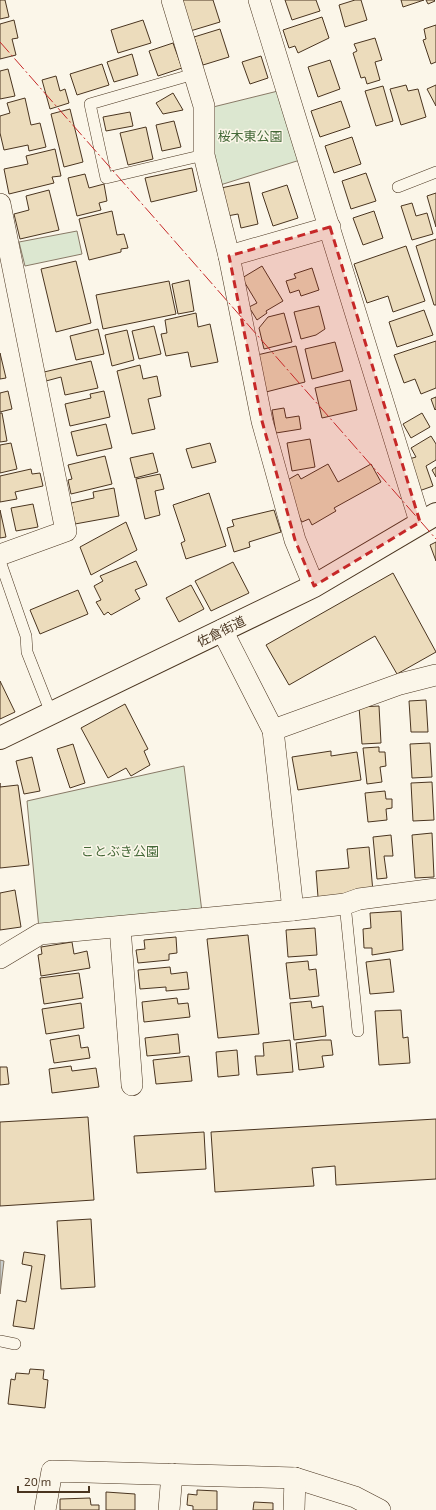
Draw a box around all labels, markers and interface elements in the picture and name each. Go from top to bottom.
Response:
park label: 桜木東公園 [217,128,283,144]
street label: 佐倉街道 [194,612,248,650]
park label: ことぶき公園 [81,843,159,859]
scale bar [18,1468,89,1494]
text: 20 m [24,1474,51,1488]

